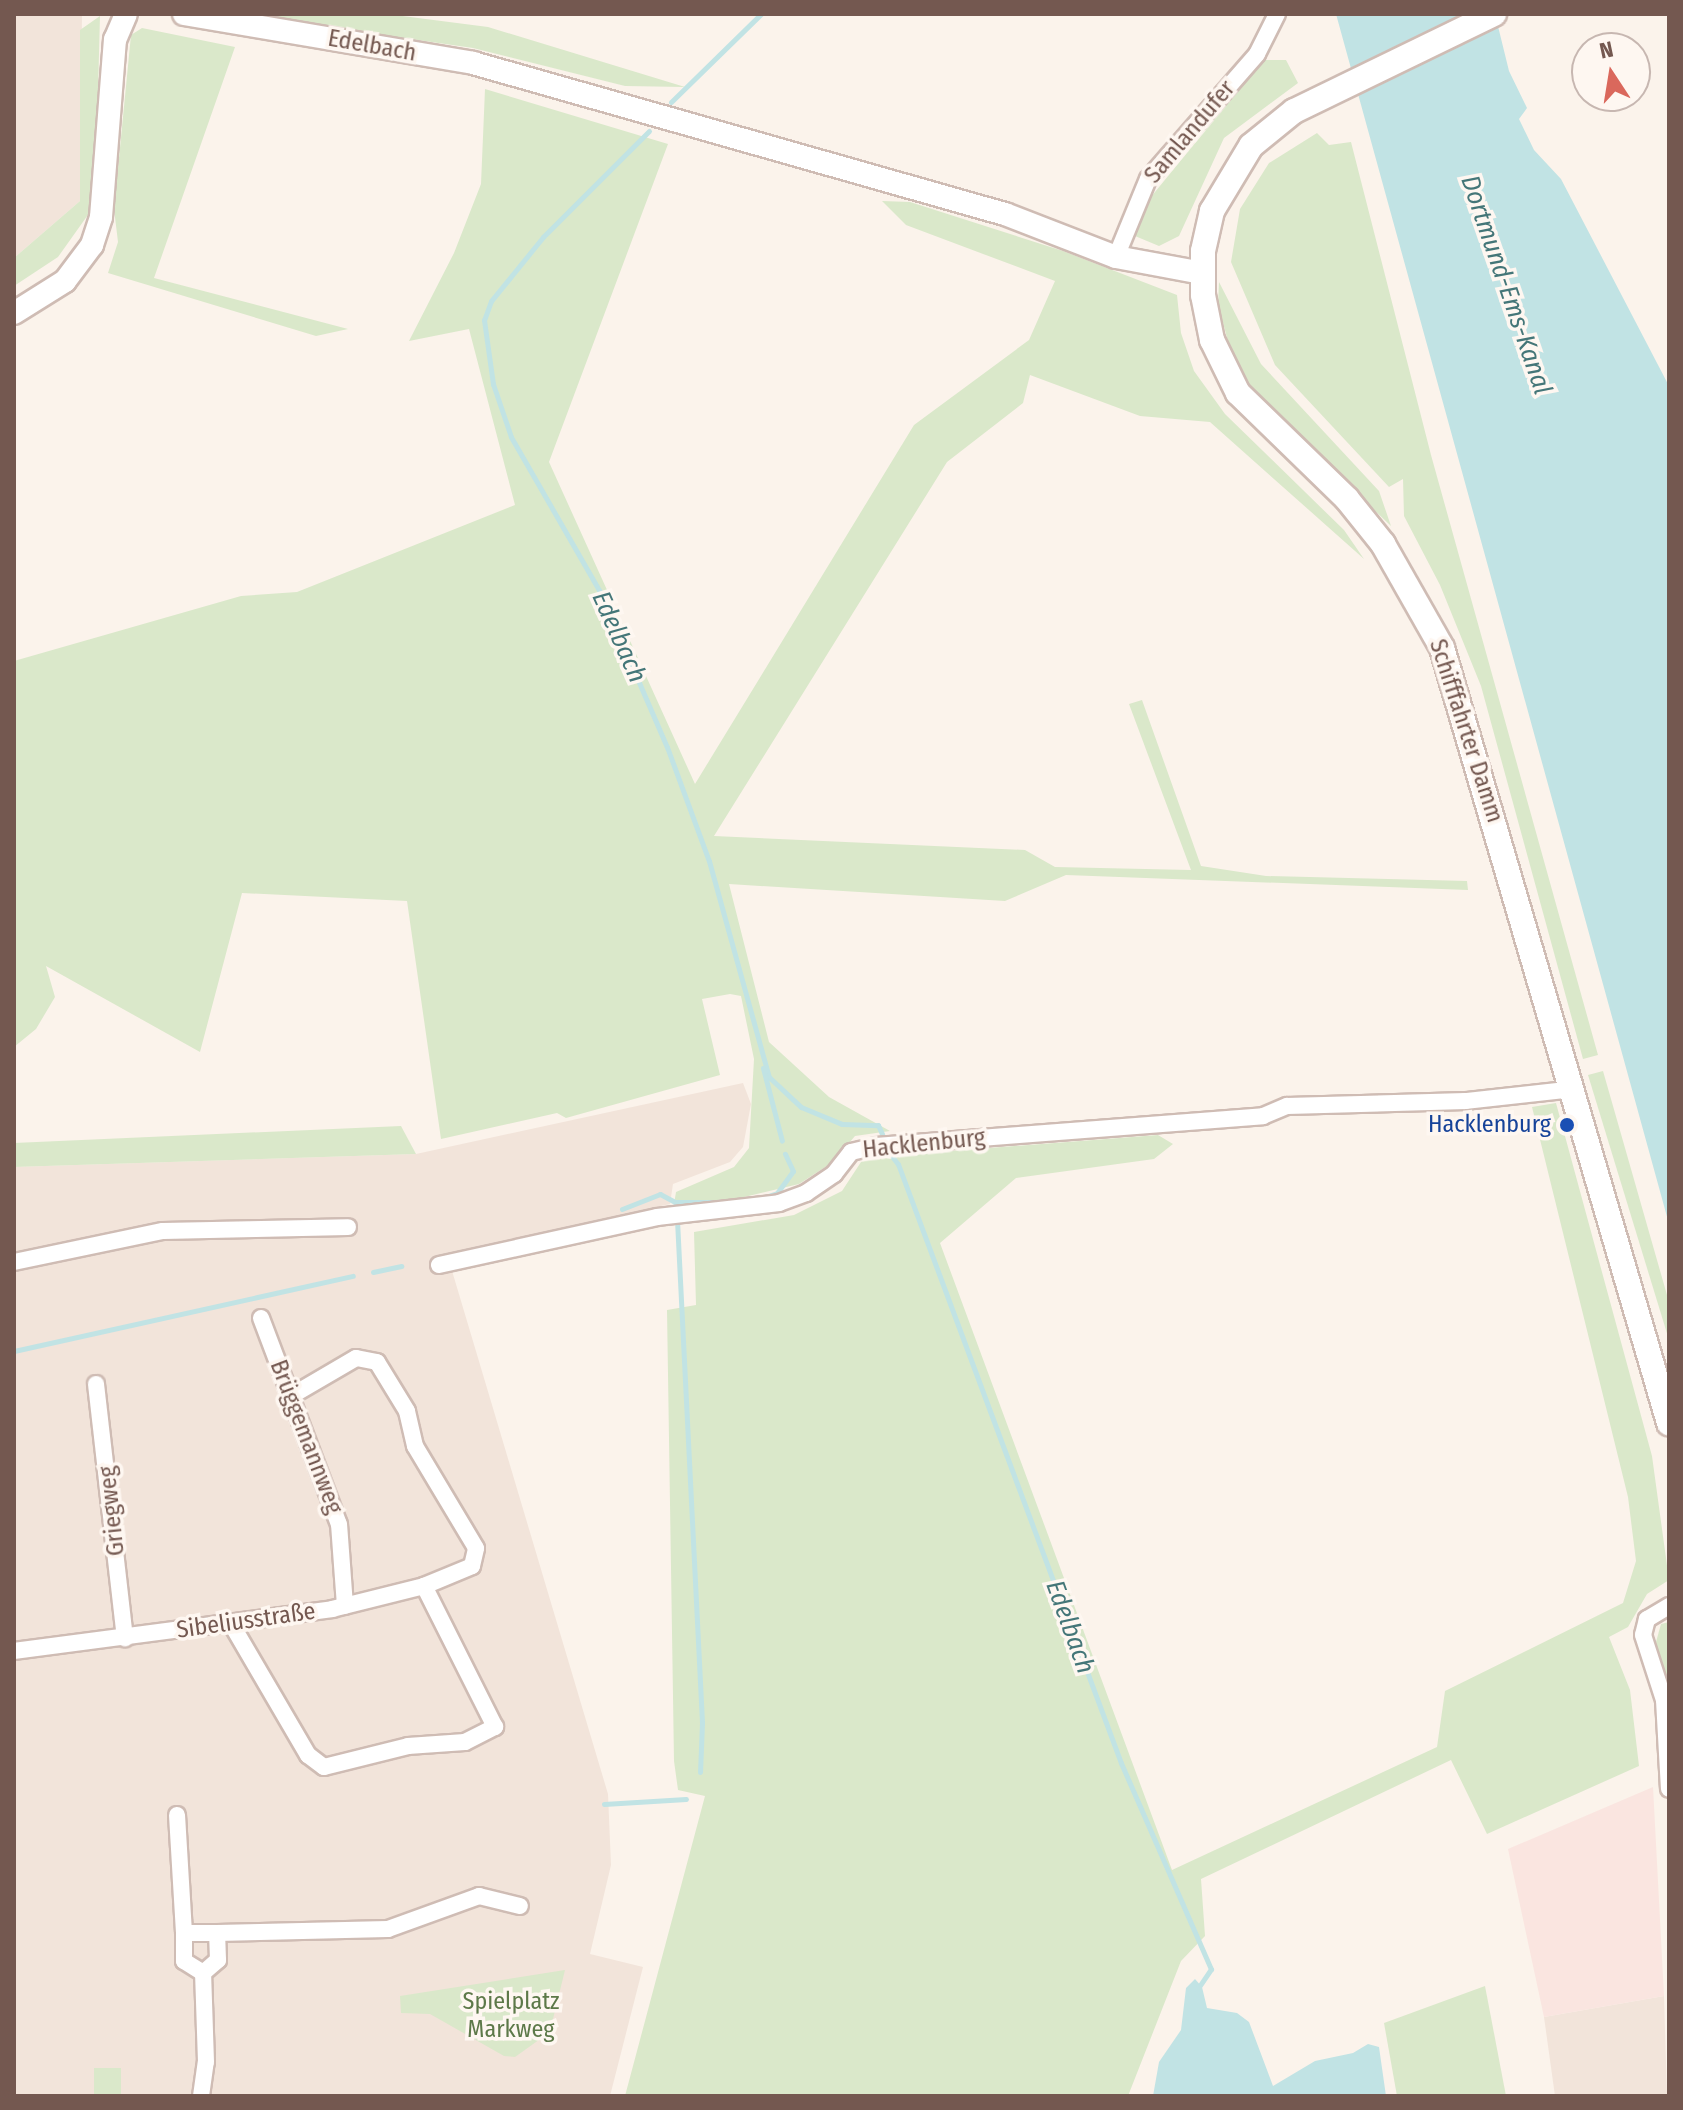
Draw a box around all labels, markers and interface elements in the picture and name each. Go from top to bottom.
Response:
street label: Edelbach [326,24,418,68]
north arrow [1571,32,1651,112]
text: N [1597,35,1616,65]
street label: Samlandufer [1139,75,1241,189]
water label: Dortmund-Ems-Kanal [1454,171,1558,399]
water label: Edelbach [585,586,653,688]
street label: Schifffahrter Damm [1423,636,1509,826]
place label: Hacklenburg [1428,1111,1551,1139]
marker: Hacklenburg [1558,1116,1576,1134]
street label: Hacklenburg [861,1123,987,1165]
street label: Brüggemannweg [263,1356,349,1518]
street label: Griegweg [93,1465,131,1557]
water label: Edelbach [1039,1576,1101,1678]
street label: Sibeliusstraße [175,1597,317,1645]
park label: Spielplatz Markweg [463,1988,559,2044]

